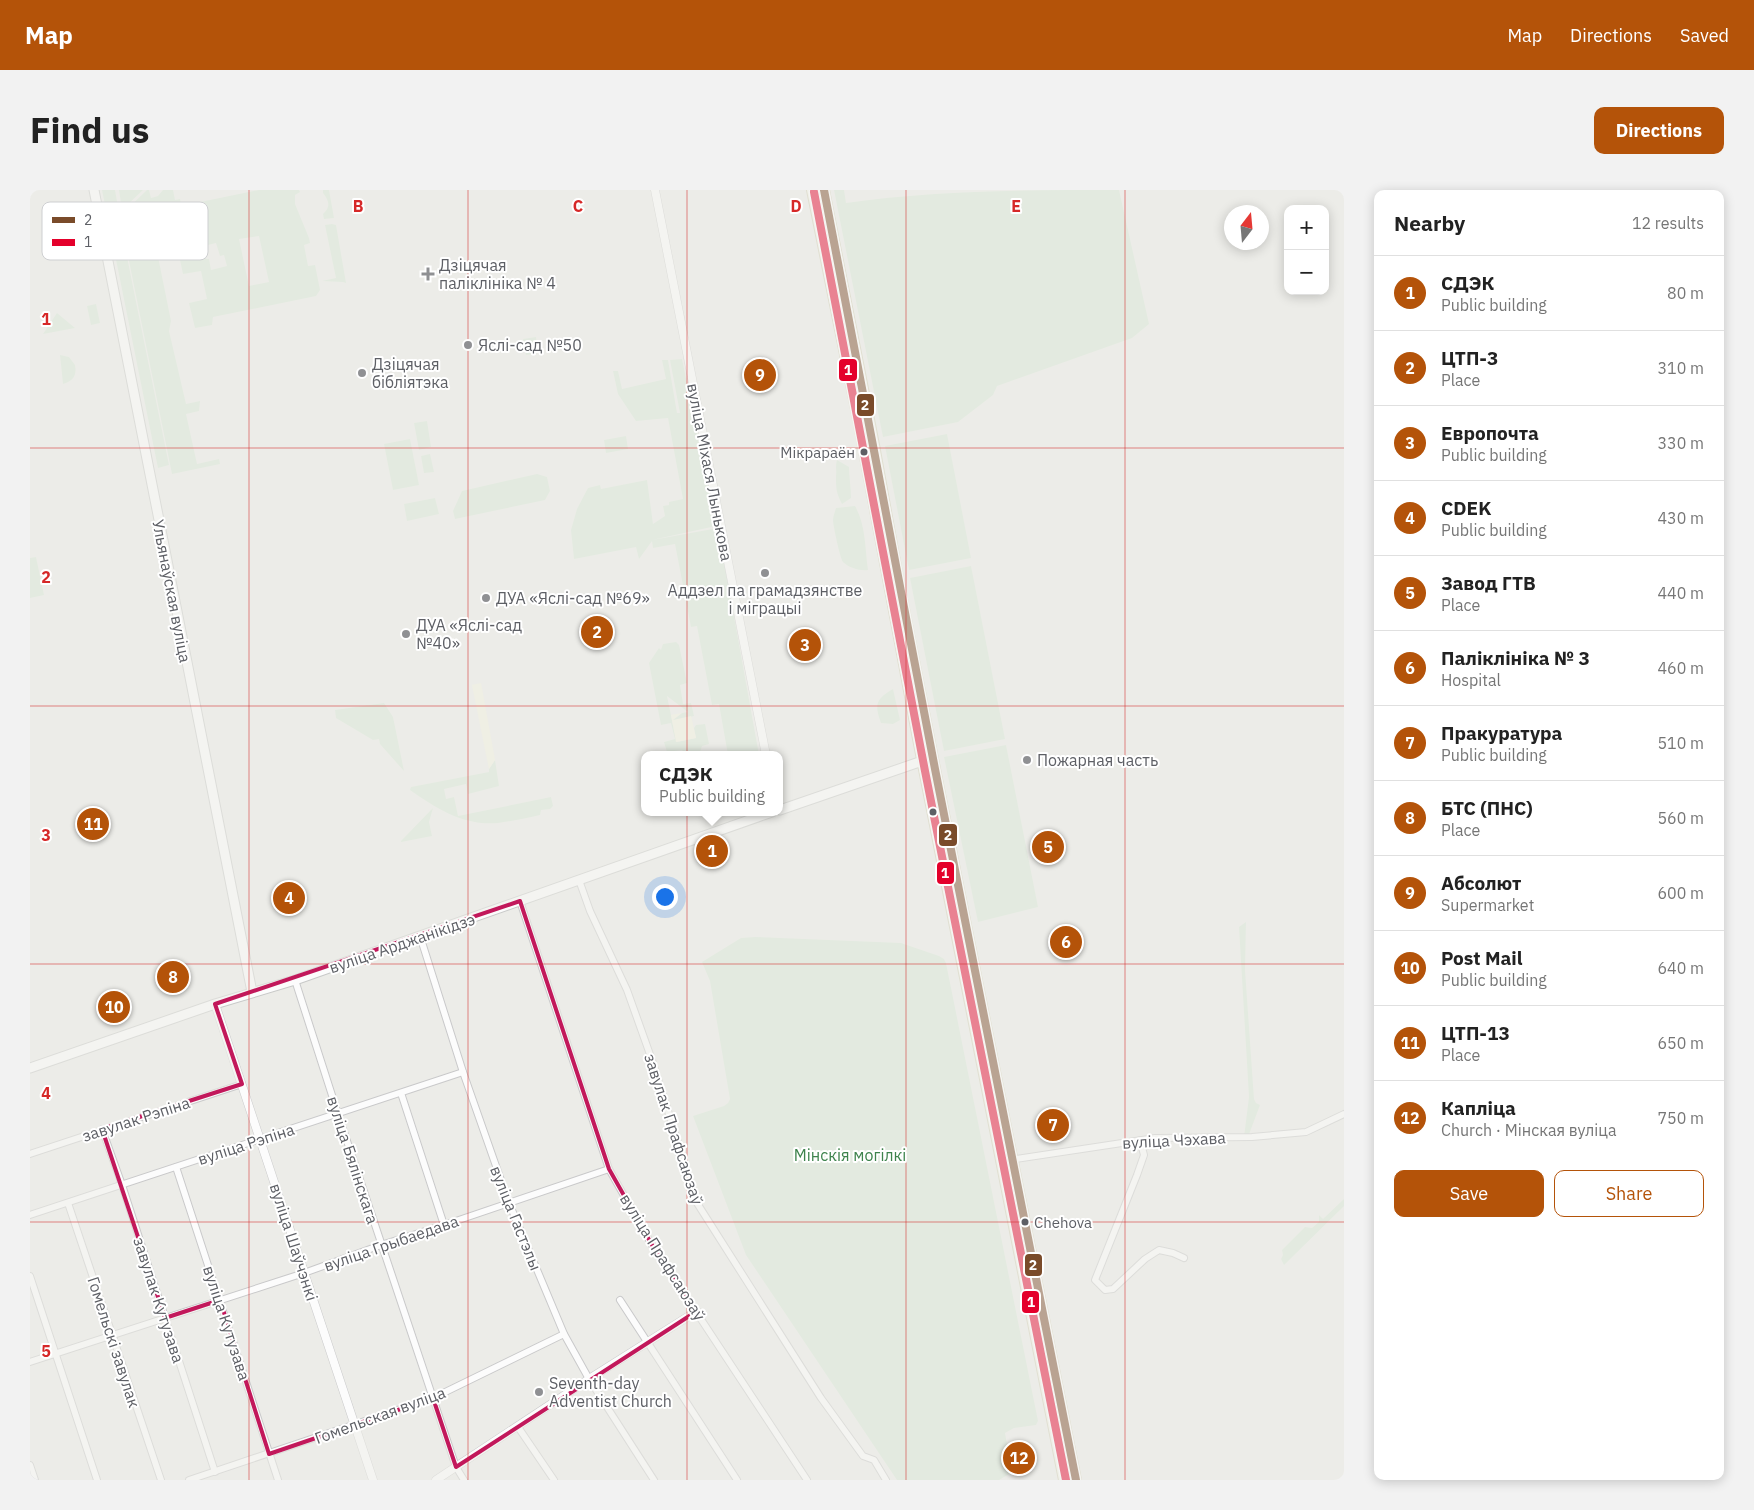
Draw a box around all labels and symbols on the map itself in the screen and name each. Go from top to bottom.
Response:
text: B [353,196,364,216]
text: C [573,196,583,216]
text: D [790,196,802,216]
text: E [1011,196,1021,216]
legend [42,202,208,260]
north arrow [1224,205,1269,250]
text: 2 [84,211,92,229]
text: 1 [84,233,92,251]
place label: Дзіцячая паліклініка № 4 [439,255,556,293]
marker: Дзіцячая паліклініка № 4 [421,267,435,281]
text: 1 [41,309,51,329]
place label: Яслі-сад №50 [478,335,582,355]
marker: Яслі-сад №50 [462,339,474,351]
place label: Дзіцячая бібліятэка [372,354,449,392]
pin: 9 [744,356,776,394]
line badge: 1 [838,358,858,382]
text: 1 [844,361,853,379]
marker: Дзіцячая бібліятэка [356,367,368,379]
street label: вуліца Міхася Лынькова [683,381,737,563]
line badge: 2 [856,393,875,417]
text: 2 [861,396,869,414]
place label: Мікрараён [780,443,855,462]
marker: Мікрараён [859,447,869,457]
street label: Ульянаўская вуліца [148,518,196,665]
text: 2 [41,567,51,587]
marker: Аддзел па грамадзянстве і міграцыі [759,567,771,579]
place label: Аддзел па грамадзянстве і міграцыі [668,580,863,618]
place label: ДУА «Яслі-сад №69» [496,588,650,608]
marker: ДУА «Яслі-сад №69» [480,592,492,604]
pin: 2 [581,613,613,651]
place label: ДУА «Яслі-сад №40» [416,615,523,653]
pin: 3 [789,626,821,664]
marker: ДУА «Яслі-сад №40» [400,628,412,640]
place label: Пожарная часть [1037,750,1158,770]
marker: Пожарная часть [1021,754,1033,766]
pin: 11 [77,805,109,843]
unlabelled marker [928,807,938,817]
line badge: 2 [938,823,958,847]
text: 3 [41,825,51,845]
text: 2 [944,826,952,844]
pin: 5 [1032,828,1064,866]
pin: 1 [696,832,728,870]
line badge: 1 [936,861,955,885]
text: 1 [941,864,950,882]
pin: 4 [273,879,305,917]
your location [652,884,678,910]
street label: вуліца Арджанікідзэ [326,909,478,977]
pin: 6 [1050,923,1082,961]
pin: 8 [157,958,189,996]
pin: 10 [98,988,130,1026]
street label: завулак Прафсаюзаў [640,1051,708,1207]
text: 4 [41,1083,51,1103]
street label: завулак Рэпіна [80,1092,193,1146]
street label: вуліца Бялінскага [323,1094,383,1227]
pin: 7 [1037,1106,1069,1144]
street label: вуліца Рэпіна [195,1119,297,1169]
street label: вуліца Чэхава [1122,1127,1227,1153]
park label: Мінскія могілкі [794,1145,906,1165]
street label: вуліца Гастэлы [486,1163,546,1273]
street label: вуліца Шаўчэнкі [266,1181,322,1303]
street label: вуліца Прафсаюзаў [616,1190,710,1324]
street label: вуліца Грыбаедава [321,1210,461,1275]
place label: Chehova [1034,1213,1092,1232]
marker: Chehova [1020,1217,1030,1227]
street label: завулак Кутузава [129,1235,189,1366]
line badge: 2 [1024,1253,1043,1277]
text: 2 [1029,1256,1037,1274]
street label: вуліца Кутузава [199,1263,255,1383]
street label: Гомельскі завулак [83,1274,145,1410]
line badge: 1 [1021,1290,1040,1314]
text: 1 [1027,1293,1036,1311]
text: 5 [41,1341,51,1361]
place label: Seventh-day Adventist Church [549,1373,672,1411]
street label: Гомельская вуліца [312,1382,449,1448]
marker: Seventh-day Adventist Church [533,1386,545,1398]
pin: 12 [1003,1439,1035,1477]

